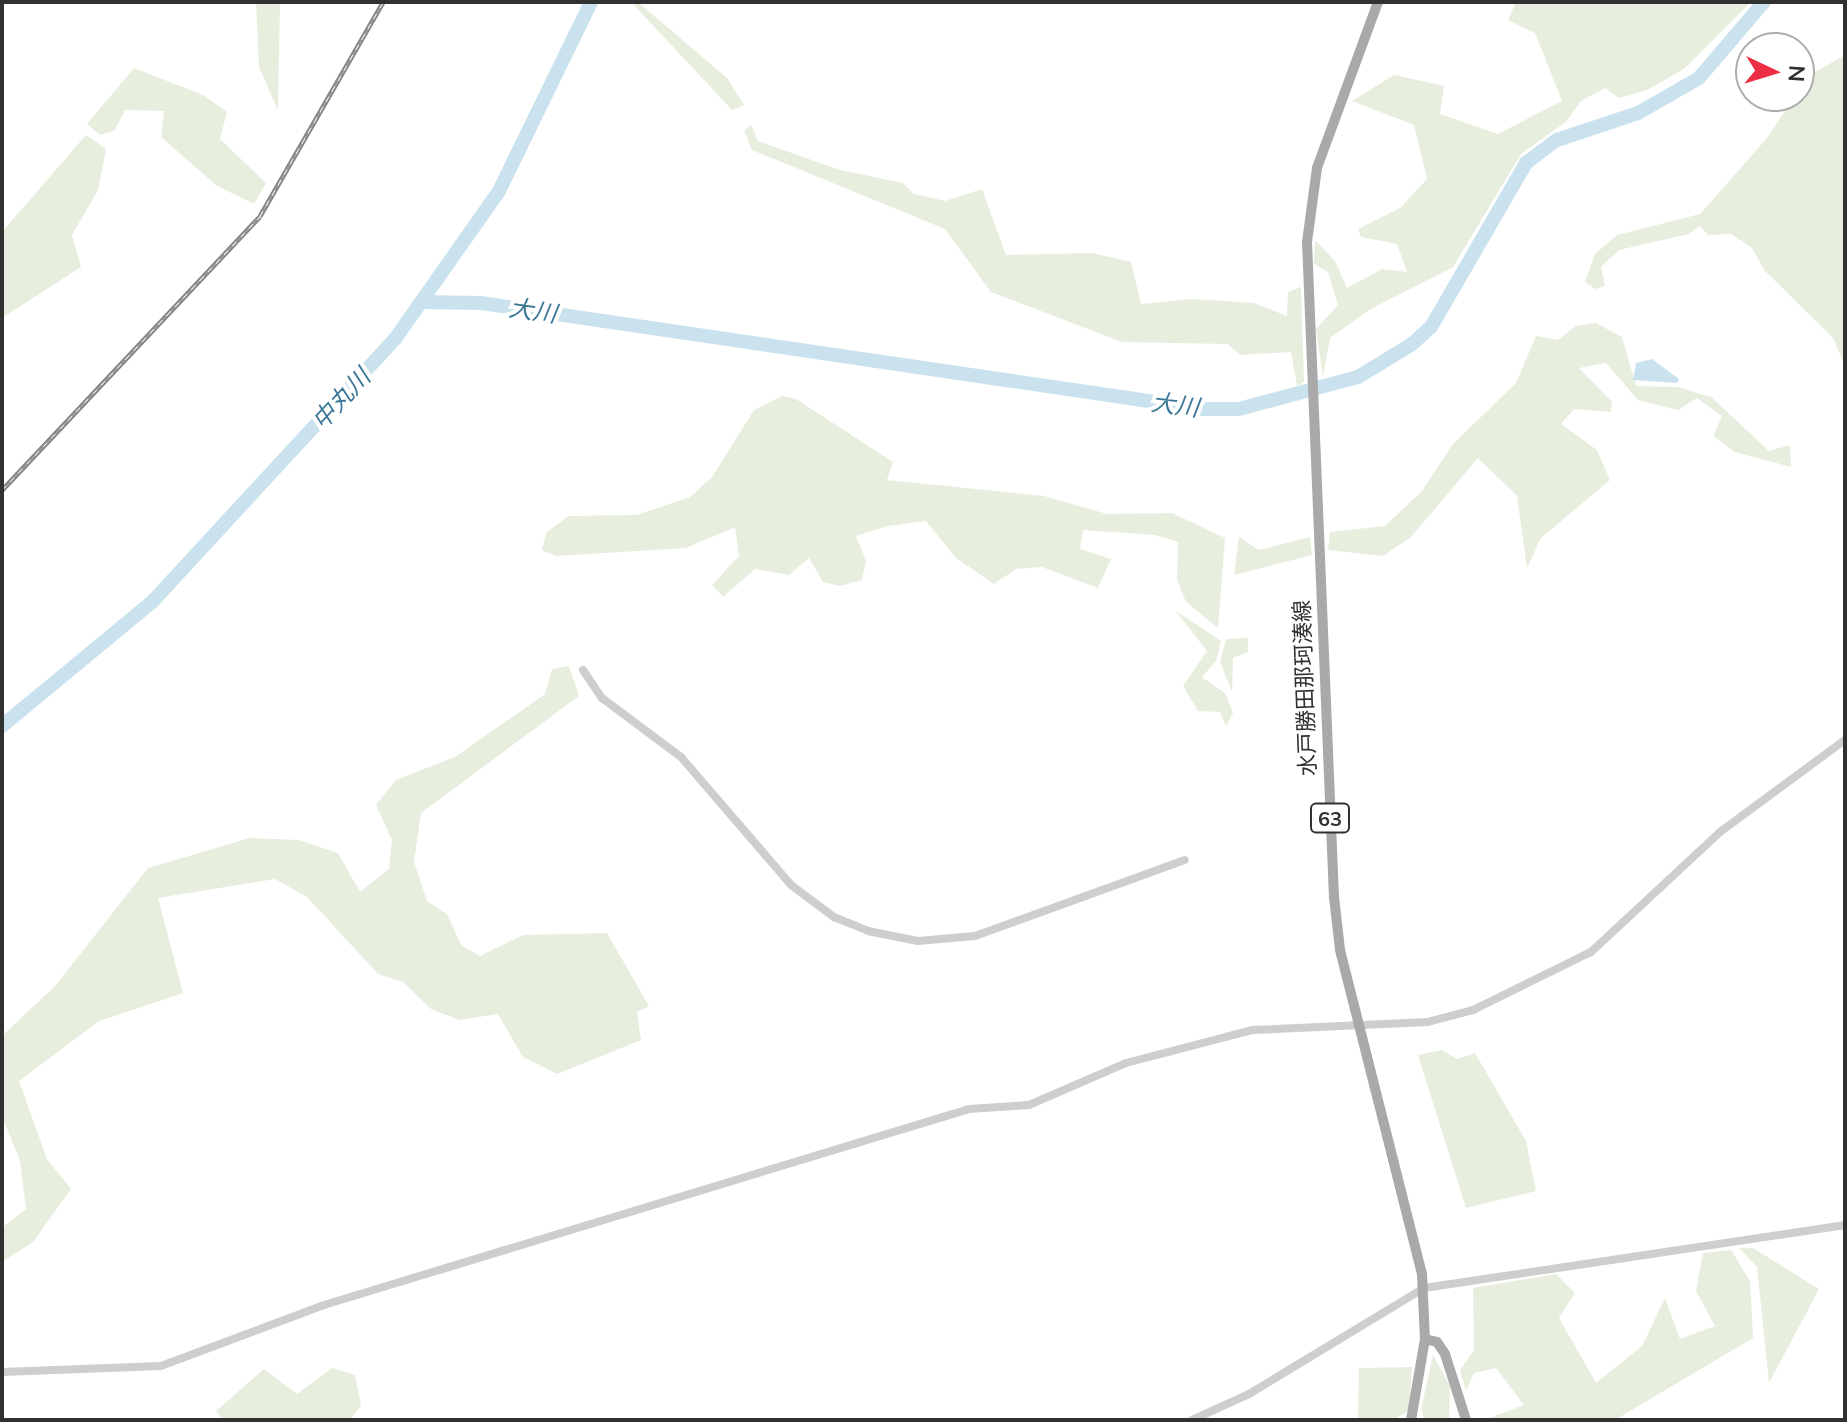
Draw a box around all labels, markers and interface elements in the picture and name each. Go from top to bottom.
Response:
north arrow [1735,32,1815,112]
text: N [1782,64,1811,83]
water label: 大川 [507,293,559,329]
water label: 中丸川 [306,363,376,435]
water label: 大川 [1149,388,1201,422]
street label: 水戸勝田那珂湊線 [1289,600,1321,776]
road number: 63 [1310,802,1350,834]

